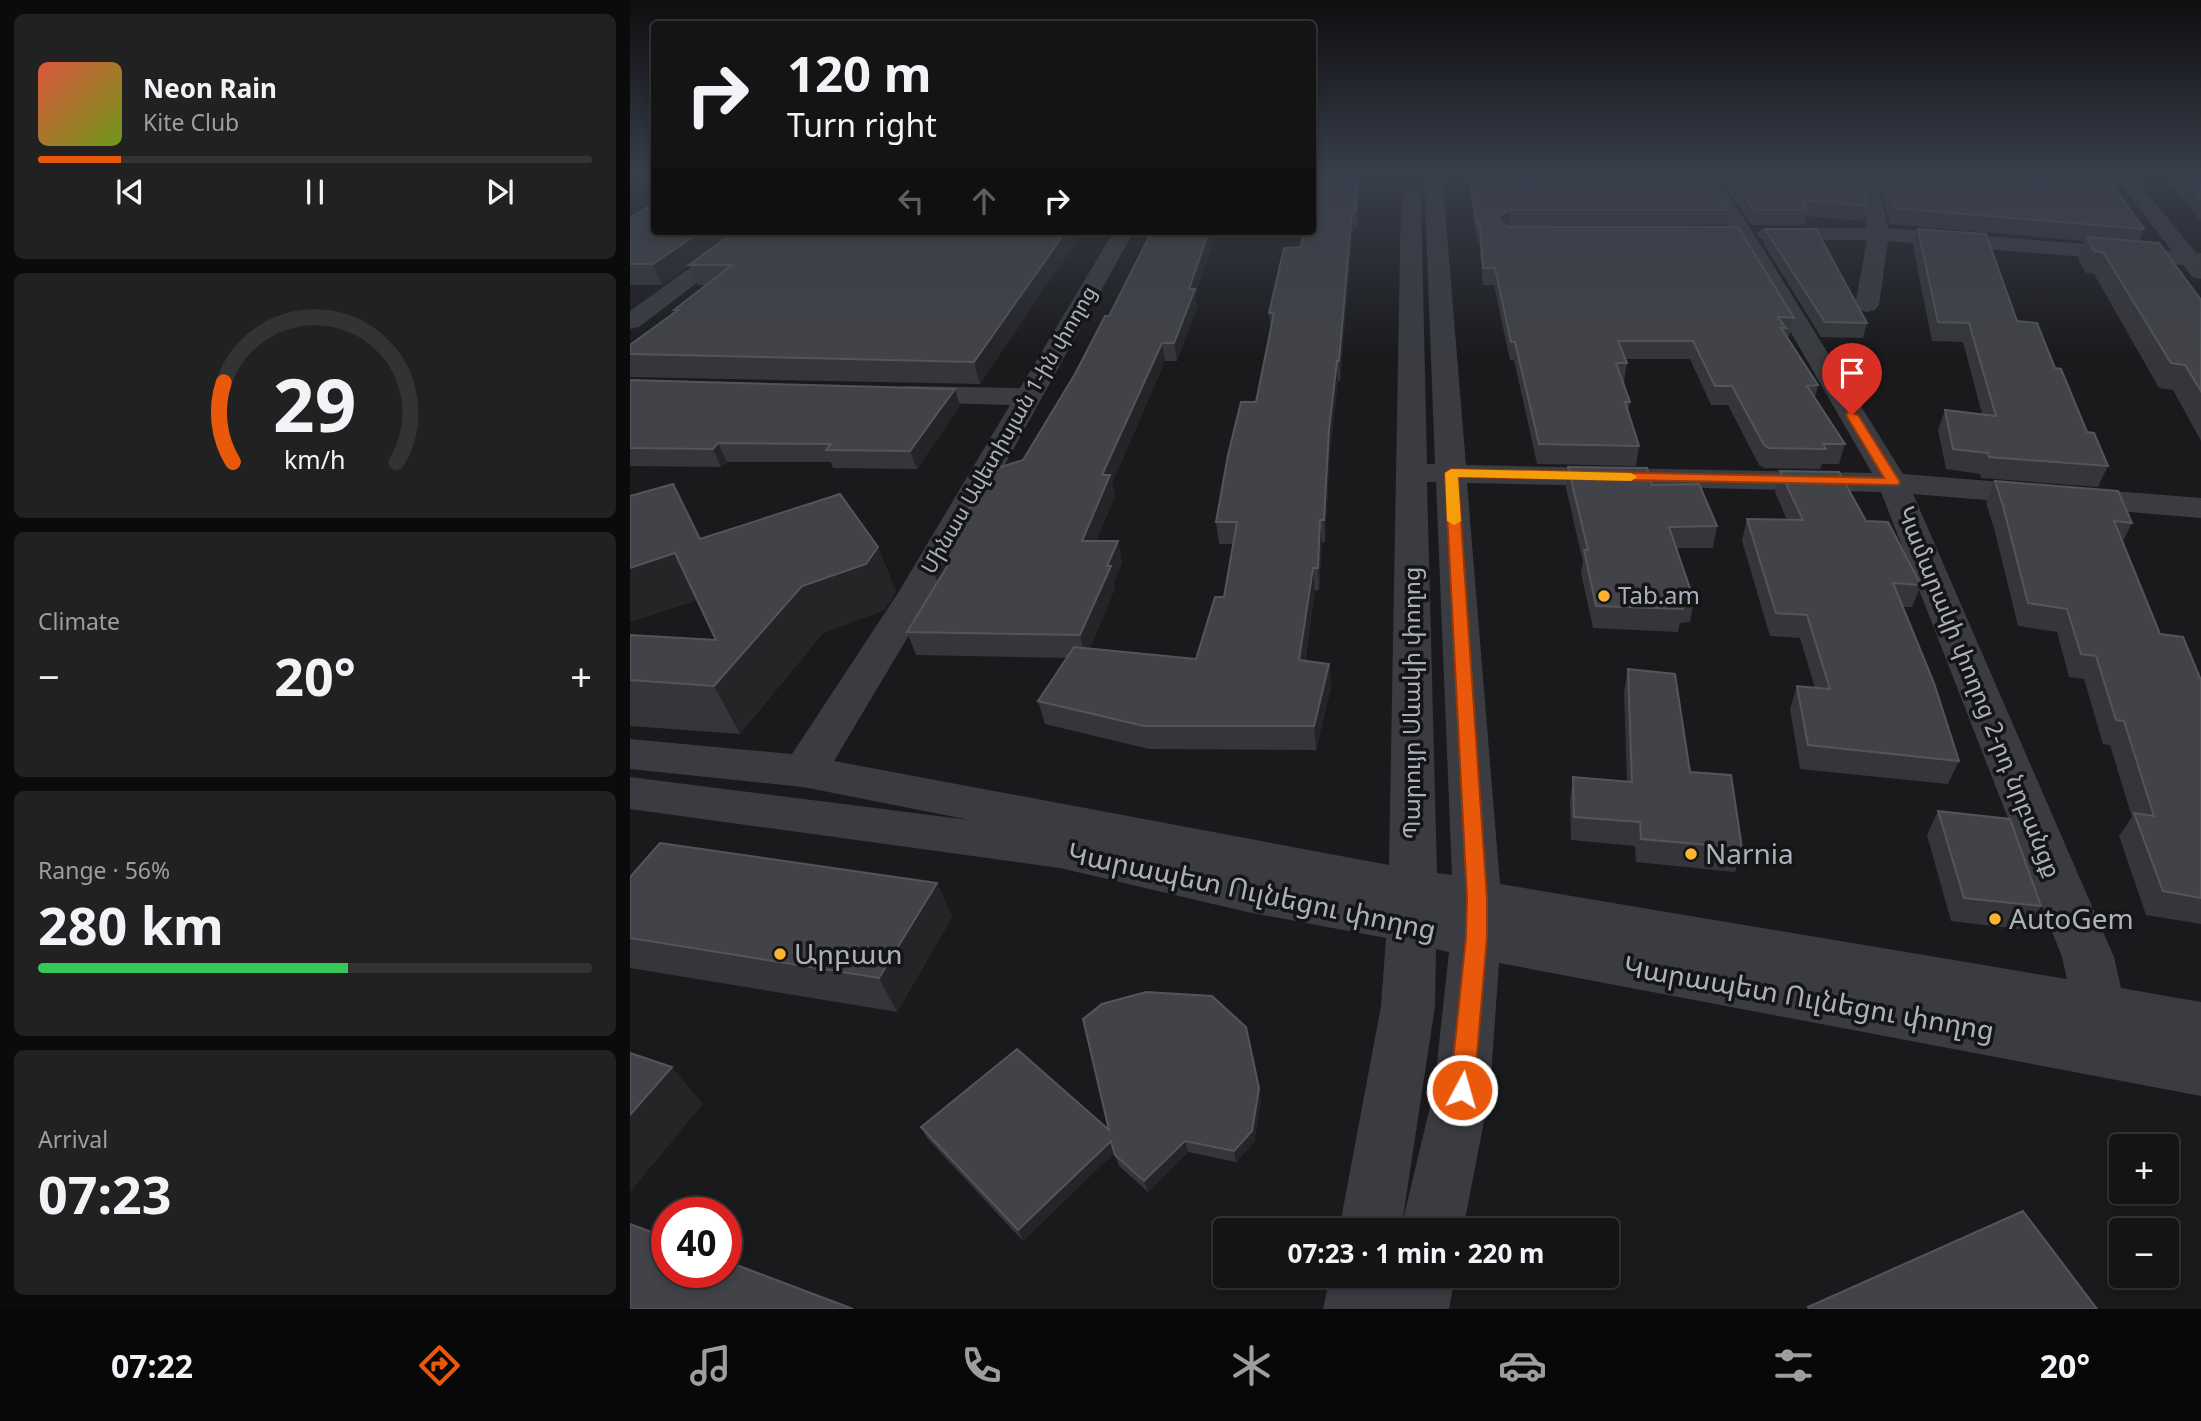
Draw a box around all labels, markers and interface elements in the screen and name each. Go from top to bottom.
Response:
text: 120 m [787,40,932,106]
icon: right [672,49,763,140]
text: Neon Rain [143,70,277,106]
text: Turn right [787,103,937,146]
text: Kite Club [143,106,239,138]
icon: previous [111,173,149,211]
icon: pause [296,173,334,211]
icon: next [481,173,519,211]
icon: left [892,182,930,220]
icon: ahead [965,182,1003,220]
icon: right [1038,182,1076,220]
street label: Մինաս Ավետիսյան 1-ին փողոց [914,280,1102,579]
pin [1822,343,1882,415]
text: 29 [273,354,357,453]
icon: arrive [1833,354,1871,392]
text: km/h [284,441,346,475]
street label: Կամարակի փողոց 2-րդ նրբանցք [1891,501,2070,882]
street label: Պարույր Սևակի փողոց [1394,567,1427,839]
place label: Tab.am [1618,578,1700,611]
marker: Tab.am [1596,588,1612,604]
text: Climate [38,605,120,637]
text: 20° [274,640,356,711]
text: − [38,650,60,702]
text: + [570,650,592,702]
street label: Կարապետ Ուլնեցու փողոց [1064,832,1440,948]
place label: Narnia [1705,834,1794,872]
marker: Narnia [1683,846,1699,862]
text: Range · 56% [38,854,170,886]
text: 280 km [38,889,224,960]
place label: AutoGem [2009,899,2134,937]
marker: AutoGem [1987,911,2003,927]
place label: Արբատ [794,934,903,972]
marker: Արբատ [772,946,788,962]
street label: Կարապետ Ուլնեցու փողոց [1621,946,1998,1048]
position arrow [1425,1053,1499,1127]
text: Arrival [38,1123,108,1155]
map controls [2109,1134,2179,1288]
button: + [2109,1134,2179,1204]
text: 07:23 [38,1158,172,1229]
speed limit sign: 40 [651,1197,742,1288]
button: − [2109,1218,2179,1288]
text: 07:23 · 1 min · 220 m [1288,1235,1544,1271]
icon: directions [415,1341,464,1390]
icon: music [686,1341,735,1390]
icon: phone [957,1341,1006,1390]
icon: climate [1227,1341,1276,1390]
icon: car [1498,1341,1547,1390]
icon: filters [1769,1341,1818,1390]
text: 07:22 [111,1344,193,1387]
text: 20° [2040,1344,2090,1387]

